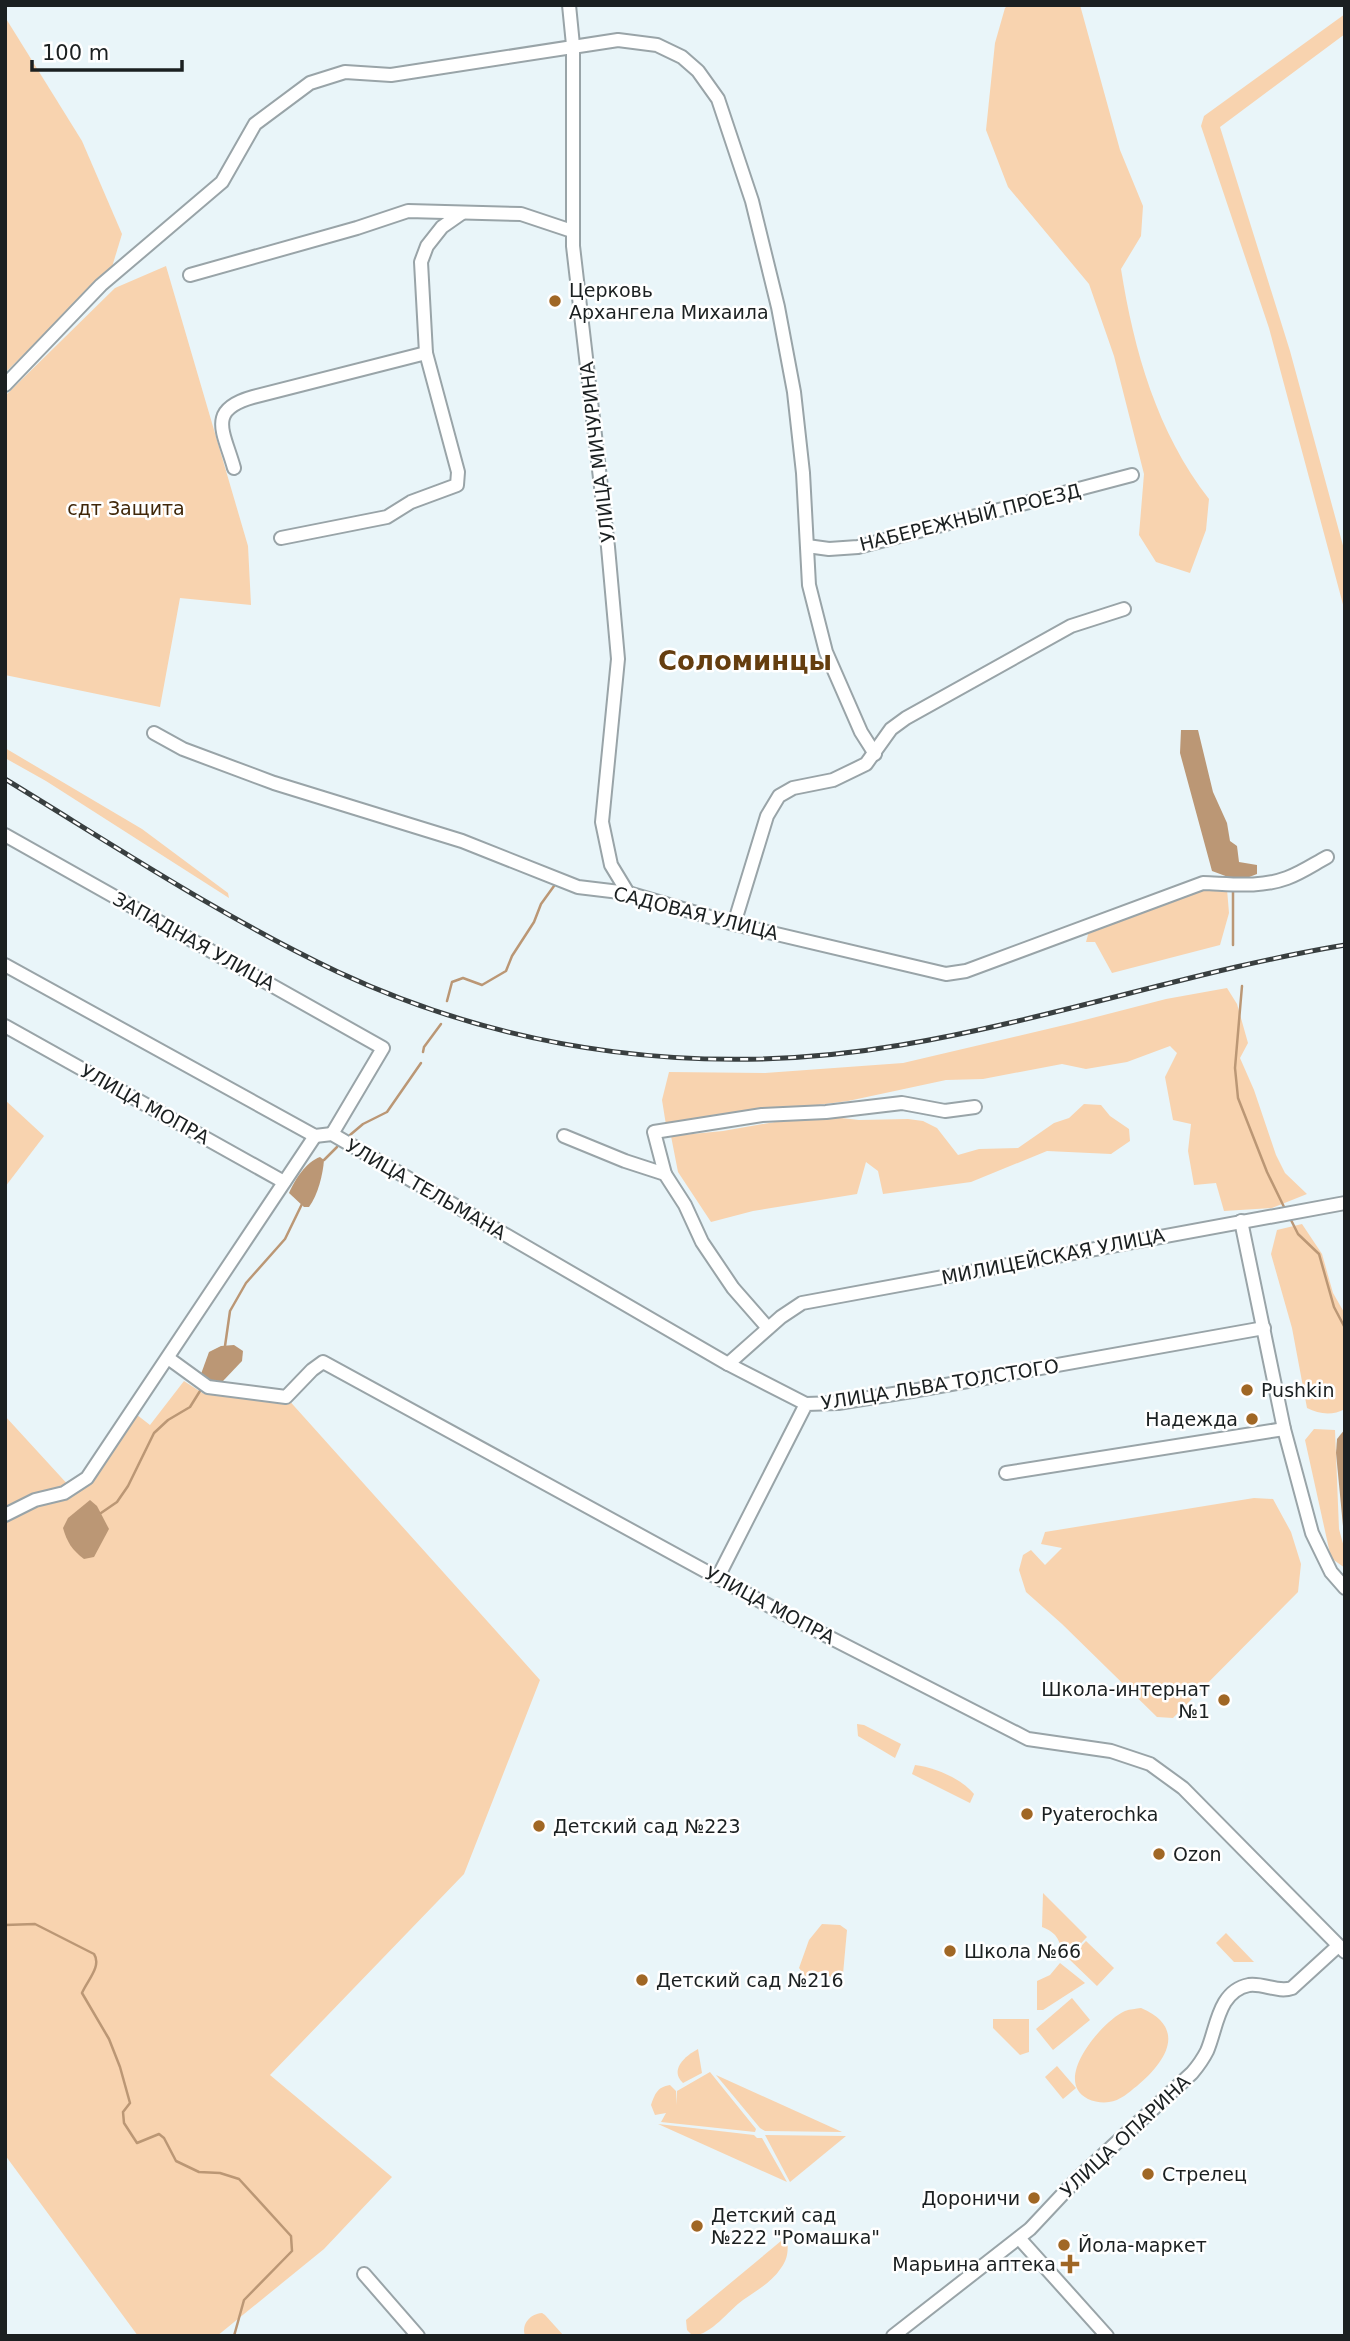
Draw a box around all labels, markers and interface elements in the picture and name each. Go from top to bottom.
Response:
scale bar [32,28,182,72]
text: 100 m [42,41,109,65]
place label: Церковь Архангела Михаила [569,279,769,323]
marker: Церковь Архангела Михаила [547,293,563,309]
street label: УЛИЦА МИЧУРИНА [575,360,619,544]
street label: НАБЕРЕЖНЫЙ ПРОЕЗД [857,479,1083,555]
park label: сдт Защита [67,497,185,519]
district label: Соломинцы [658,646,832,676]
street label: САДОВАЯ УЛИЦА [611,882,781,944]
street label: ЗАПАДНАЯ УЛИЦА [109,887,279,995]
street label: УЛИЦА МОПРА [77,1059,213,1149]
street label: УЛИЦА ТЕЛЬМАНА [342,1134,510,1244]
street label: МИЛИЦЕЙСКАЯ УЛИЦА [940,1224,1166,1288]
street label: УЛИЦА ЛЬВА ТОЛСТОГО [820,1354,1060,1414]
place label: Pushkin [1261,1379,1334,1401]
marker: Pushkin [1239,1382,1255,1398]
place label: Надежда [1145,1408,1238,1430]
marker: Надежда [1244,1411,1260,1427]
street label: УЛИЦА МОПРА [701,1561,839,1649]
place label: Школа-интернат №1 [1041,1678,1210,1722]
marker: Школа-интернат №1 [1216,1692,1232,1708]
place label: Pyaterochka [1041,1803,1158,1825]
marker: Pyaterochka [1019,1806,1035,1822]
place label: Детский сад №223 [553,1815,741,1837]
marker: Детский сад №223 [531,1818,547,1834]
place label: Ozon [1173,1843,1222,1865]
marker: Ozon [1151,1846,1167,1862]
place label: Школа №66 [964,1940,1081,1962]
marker: Школа №66 [942,1943,958,1959]
place label: Детский сад №216 [656,1969,844,1991]
marker: Детский сад №216 [634,1972,650,1988]
street label: УЛИЦА ОПАРИНА [1056,2070,1194,2202]
place label: Стрелец [1162,2163,1247,2185]
marker: Стрелец [1140,2166,1156,2182]
place label: Дороничи [922,2187,1020,2209]
marker: Дороничи [1026,2190,1042,2206]
place label: Детский сад №222 "Ромашка" [711,2204,880,2248]
marker: Детский сад №222 "Ромашка" [689,2218,705,2234]
place label: Йола-маркет [1078,2234,1207,2256]
marker: Йола-маркет [1056,2237,1072,2253]
place label: Марьина аптека [892,2253,1056,2275]
marker: Марьина аптека [1062,2256,1078,2272]

